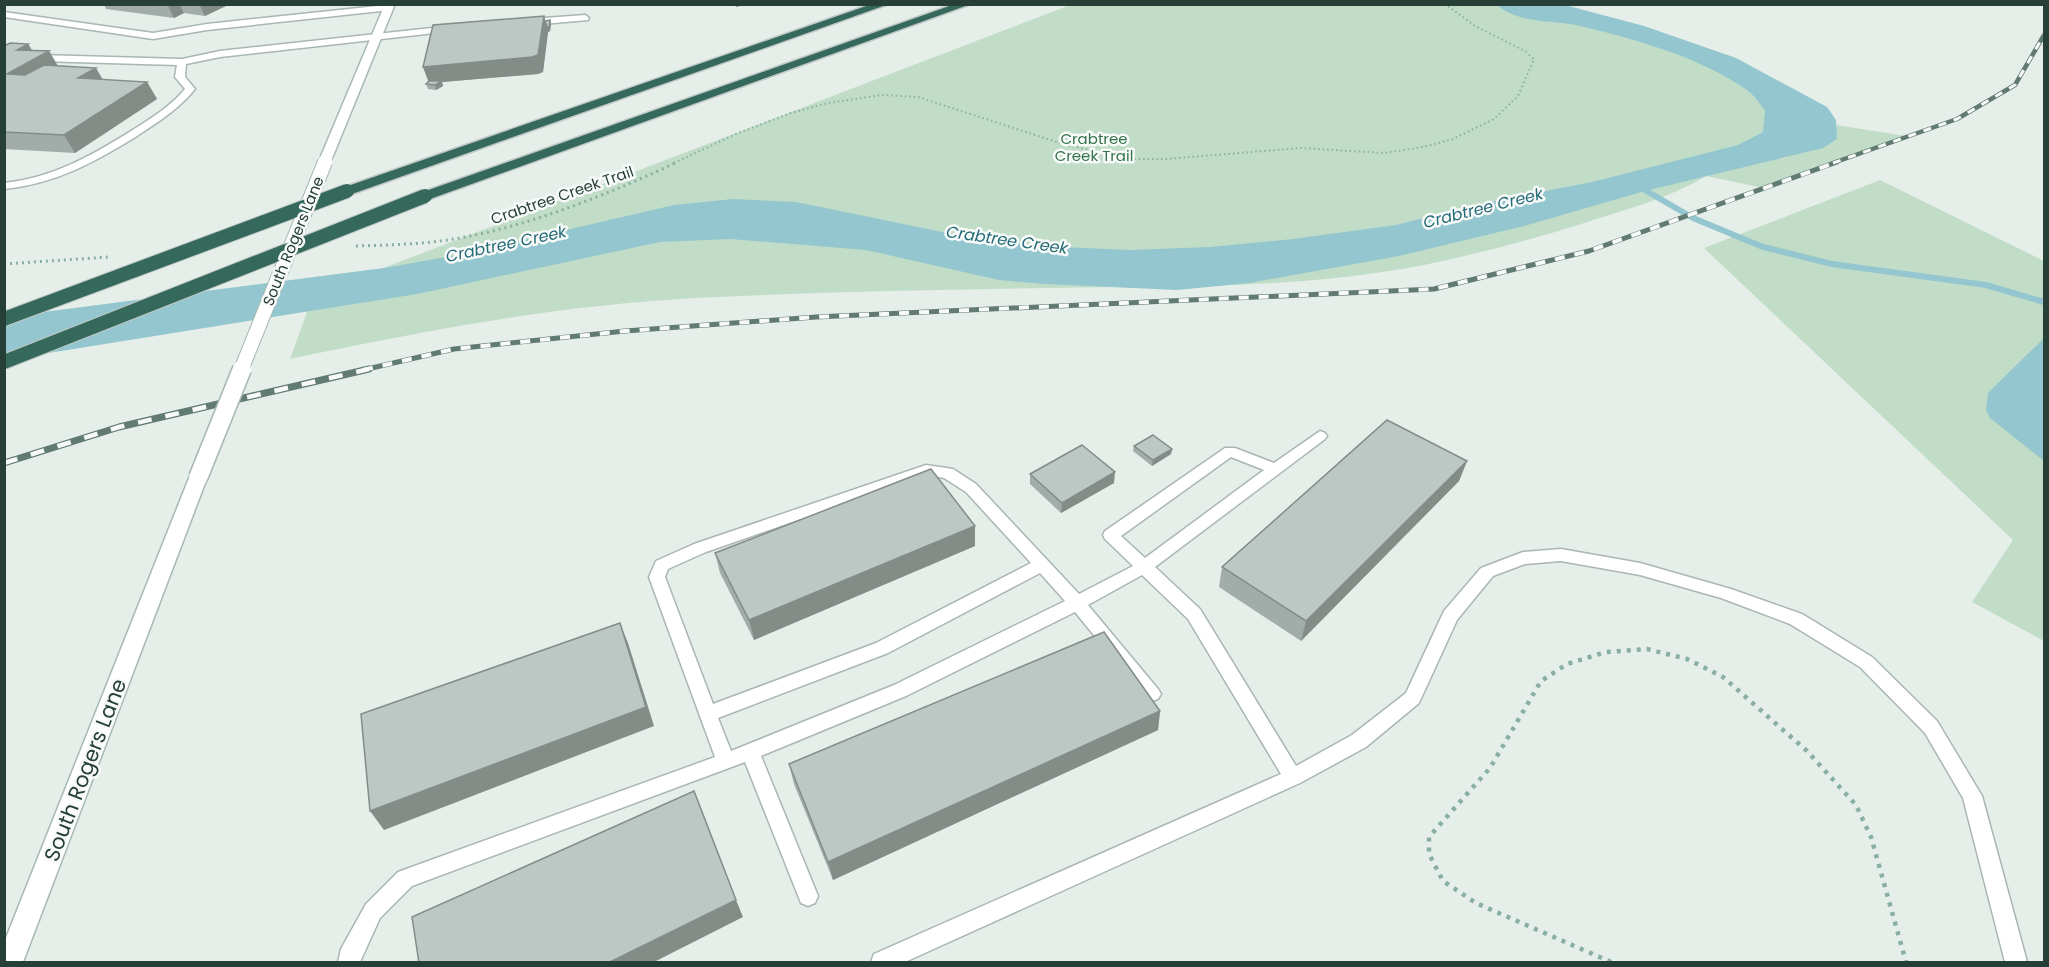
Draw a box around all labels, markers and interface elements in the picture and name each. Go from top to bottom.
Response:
park label: Crabtree Creek Trail [1055,128,1133,166]
street label: Crabtree Creek Trail [488,161,636,229]
street label: South Rogers Lane [257,173,329,309]
water label: Crabtree Creek [1421,182,1546,234]
water label: Crabtree Creek [444,220,569,268]
water label: Crabtree Creek [945,220,1070,260]
street label: South Rogers Lane [37,675,133,865]

